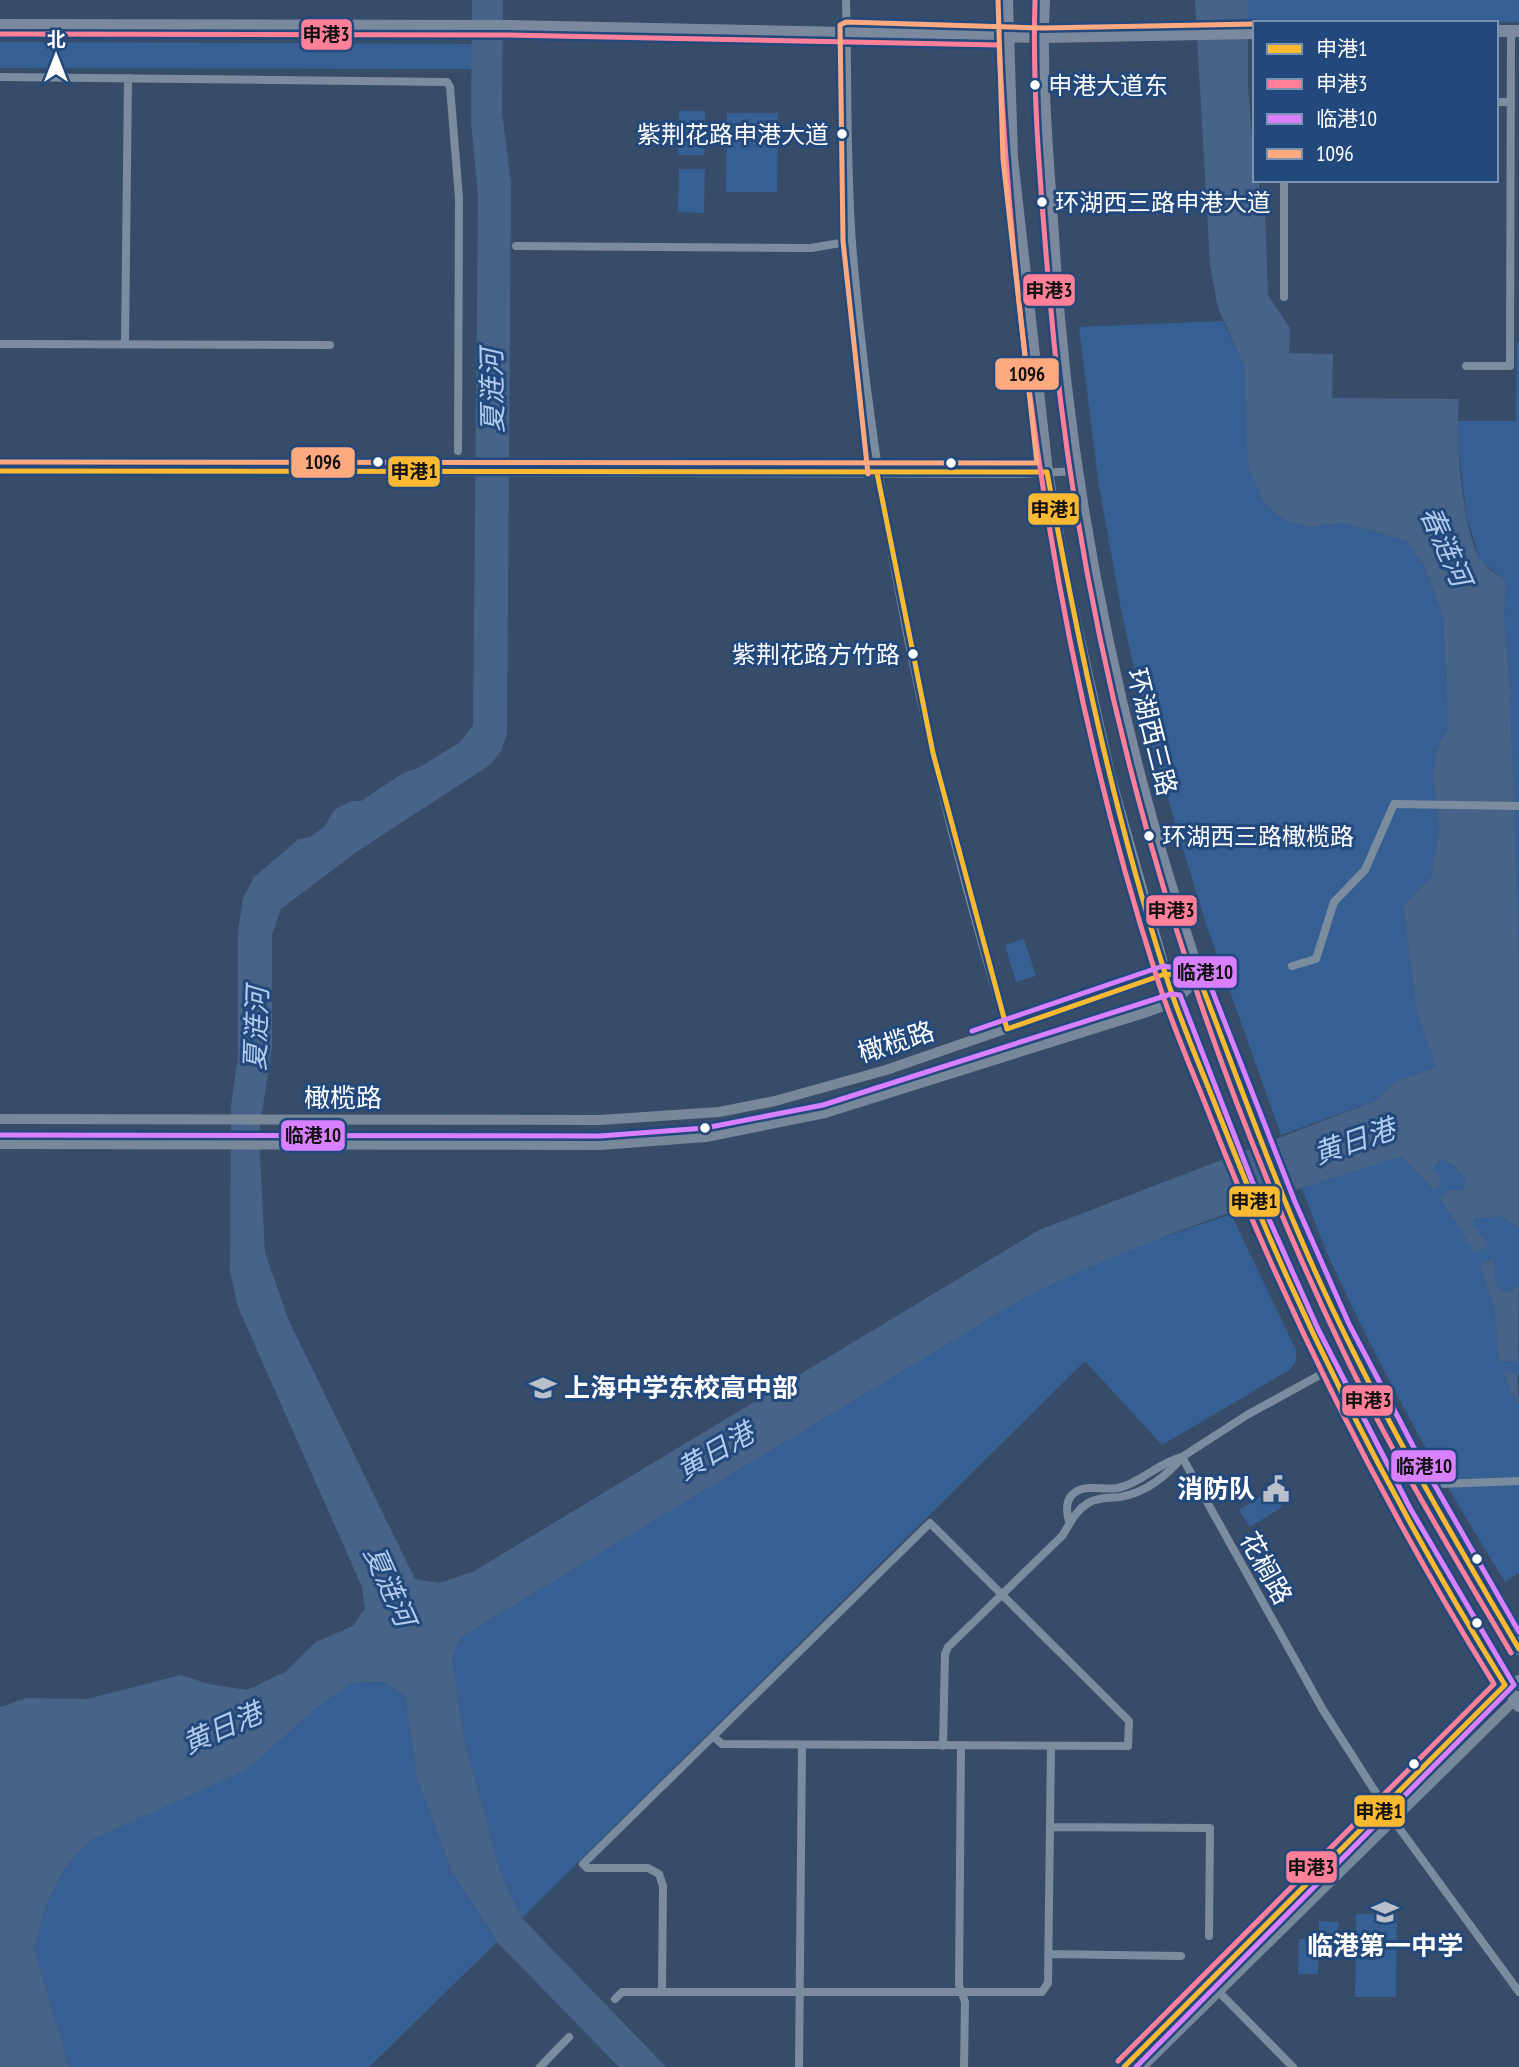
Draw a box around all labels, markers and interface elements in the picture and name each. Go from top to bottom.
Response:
line badge: 申港3 [300,18,353,51]
north arrow [21,21,91,91]
legend [1253,21,1498,182]
text: 申港3 [302,22,350,46]
text: 北 [46,27,66,51]
text: 申港1 [1316,35,1367,62]
place label: 申港大道东 [1048,70,1168,101]
text: 申港3 [1316,70,1367,97]
marker: 申港大道东 [1028,78,1042,92]
text: 临港10 [1316,105,1377,132]
place label: 紫荆花路申港大道 [637,119,829,150]
marker: 紫荆花路申港大道 [835,127,849,141]
text: 1096 [1316,140,1354,167]
place label: 环湖西三路申港大道 [1055,187,1271,218]
marker: 环湖西三路申港大道 [1035,195,1049,209]
line badge: 申港3 [1022,273,1076,307]
text: 申港3 [1025,278,1073,302]
water label: 夏涟河 [472,344,511,433]
line badge: 1096 [994,357,1060,391]
text: 1096 [1009,362,1045,386]
line badge: 1096 [290,446,356,479]
text: 1096 [305,450,341,474]
unlabelled marker [371,455,385,469]
line badge: 申港1 [387,455,441,488]
unlabelled marker [944,456,958,470]
text: 申港1 [390,459,438,483]
line badge: 申港1 [1027,492,1080,526]
text: 申港1 [1030,497,1078,521]
water label: 春涟河 [1412,500,1482,596]
place label: 紫荆花路方竹路 [732,639,900,670]
marker: 紫荆花路方竹路 [906,647,920,661]
street label: 环湖西三路 [1121,665,1184,799]
place label: 环湖西三路橄榄路 [1162,821,1354,852]
marker: 环湖西三路橄榄路 [1142,829,1156,843]
line badge: 申港3 [1145,894,1198,927]
text: 申港3 [1147,898,1195,922]
line badge: 临港10 [1172,955,1238,989]
text: 临港10 [1177,960,1233,984]
water label: 夏涟河 [236,981,276,1072]
street label: 橄榄路 [854,1014,938,1069]
street label: 橄榄路 [304,1081,382,1114]
water label: 黄日港 [1308,1108,1403,1172]
line badge: 临港10 [280,1119,346,1152]
unlabelled marker [698,1121,712,1135]
text: 临港10 [285,1123,341,1147]
line badge: 申港1 [1228,1185,1281,1218]
text: 申港1 [1230,1189,1278,1213]
place label: 上海中学东校高中部 [564,1371,798,1404]
school or university icon: 上海中学东校高中部 [528,1373,558,1403]
line badge: 申港3 [1341,1384,1394,1417]
text: 申港3 [1344,1388,1392,1412]
water label: 黄日港 [669,1412,764,1488]
line badge: 临港10 [1390,1449,1457,1483]
text: 临港10 [1396,1454,1452,1478]
place label: 消防队 [1177,1472,1255,1505]
public building icon: 消防队 [1261,1474,1291,1504]
street label: 花榈路 [1233,1526,1300,1610]
water label: 夏涟河 [356,1540,426,1636]
unlabelled marker [1470,1552,1484,1566]
unlabelled marker [1470,1616,1484,1630]
water label: 黄日港 [176,1692,271,1762]
unlabelled marker [1407,1757,1421,1771]
line badge: 申港1 [1353,1794,1406,1828]
text: 申港1 [1355,1799,1403,1823]
line badge: 申港3 [1285,1850,1338,1884]
text: 申港3 [1287,1855,1335,1879]
school or university icon: 临港第一中学 [1370,1897,1400,1927]
place label: 临港第一中学 [1307,1929,1463,1962]

